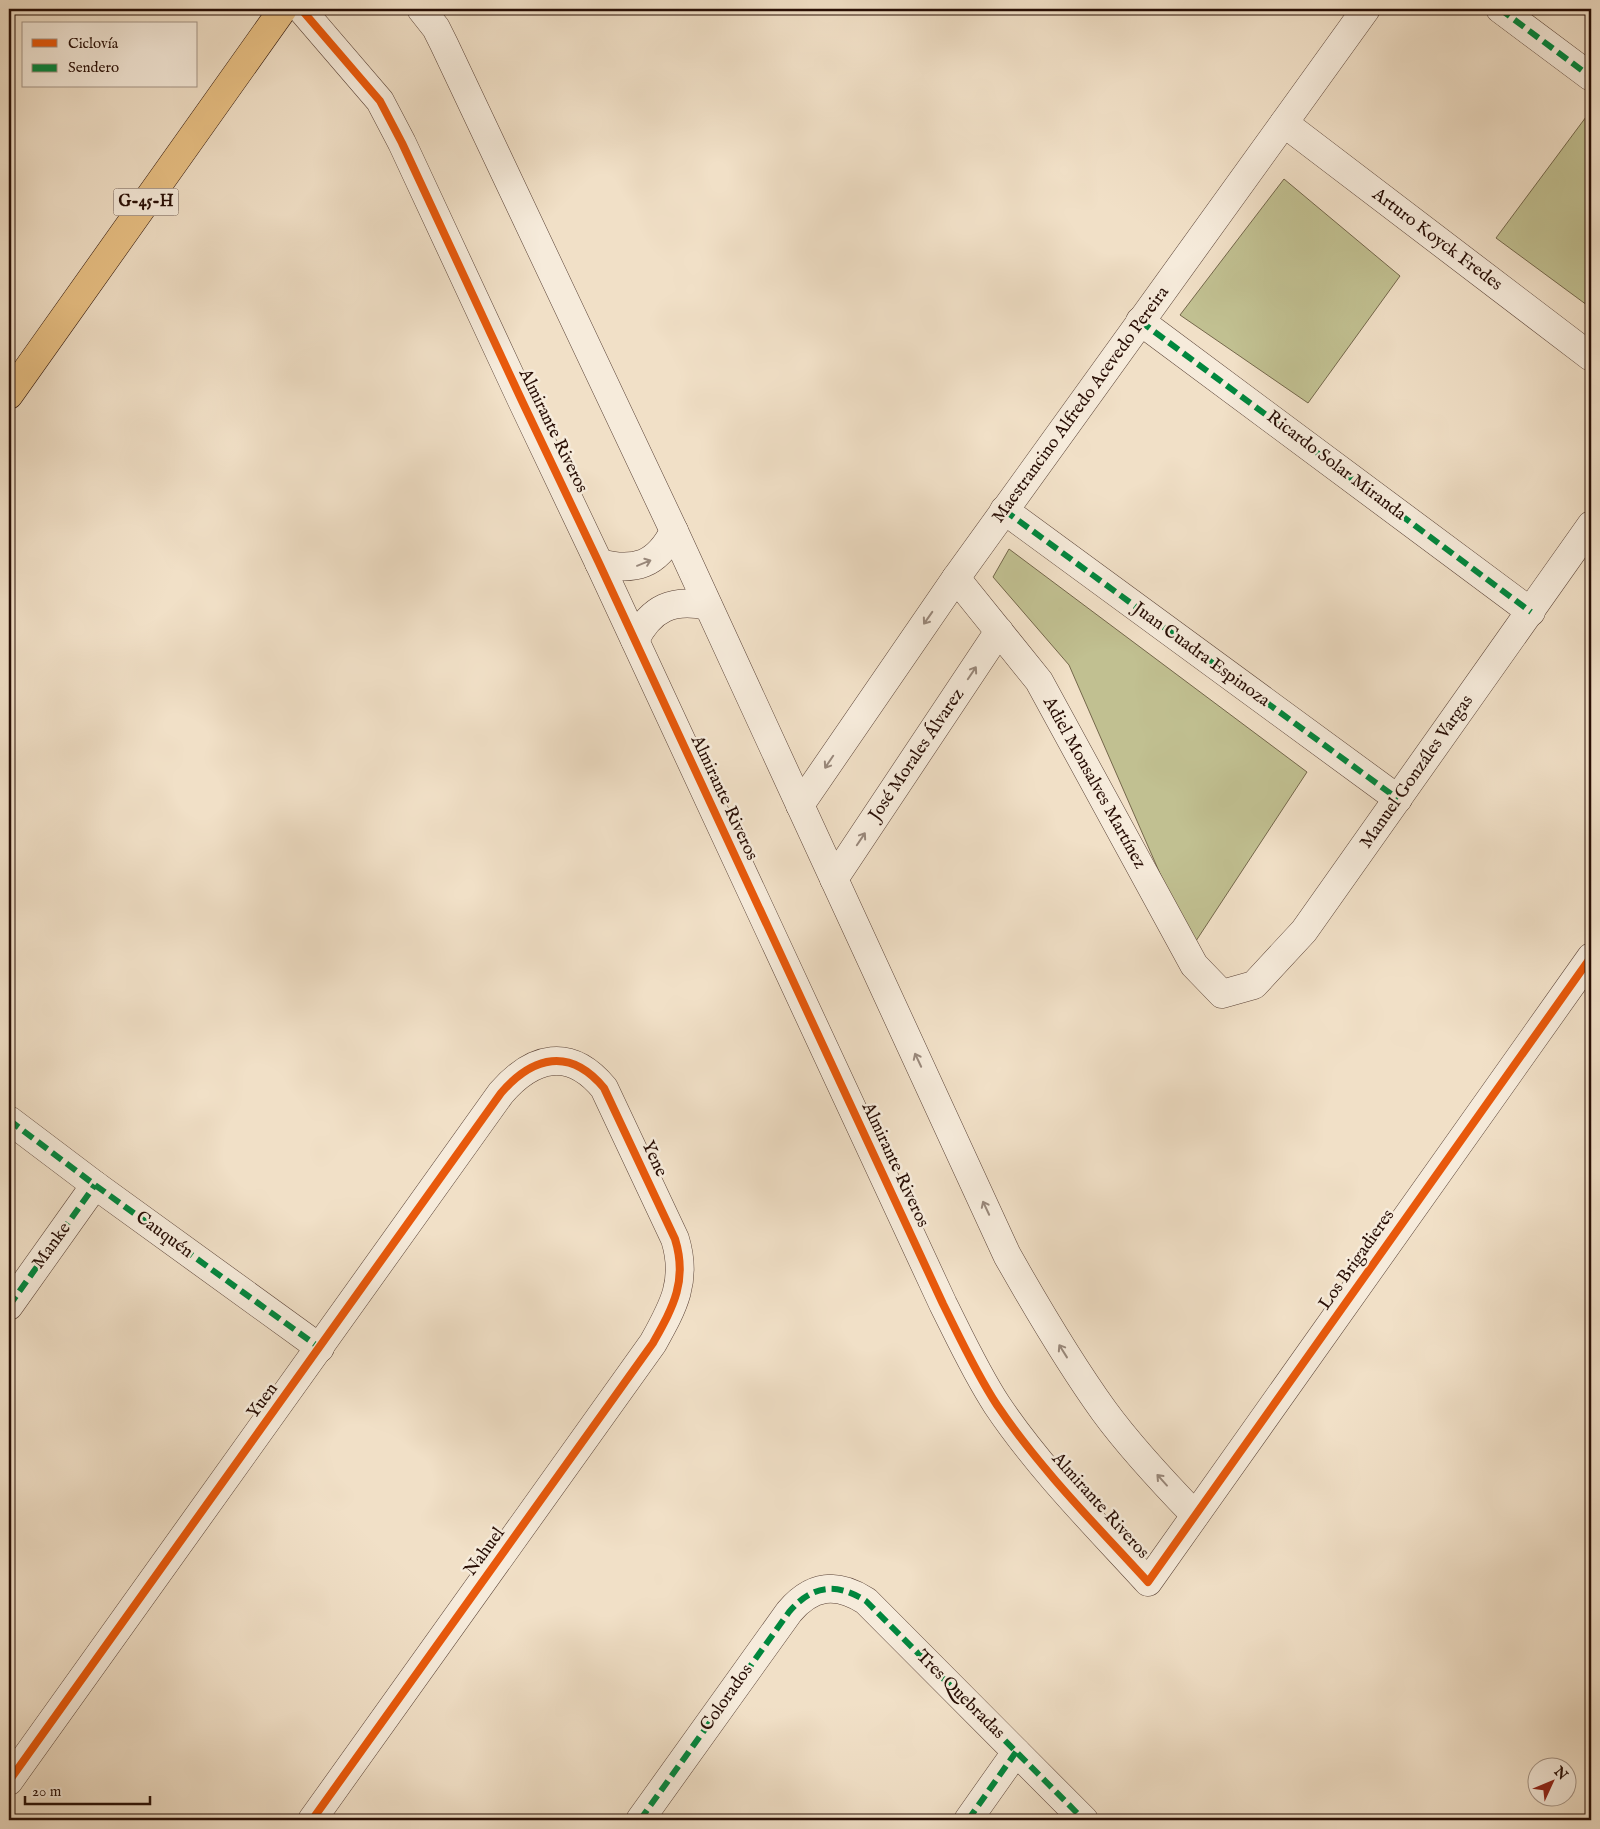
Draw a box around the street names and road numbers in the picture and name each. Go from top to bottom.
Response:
street label: Arturo Koyck Fredes [1367,183,1507,296]
road number: G-45-H [114,188,178,216]
street label: Maestrancino Alfredo Acevedo Pereira [987,282,1175,528]
street label: Almirante Riveros [513,364,593,497]
street label: Ricardo Solar Miranda [1262,406,1411,526]
street label: Juan Cuadra Espinoza [1126,596,1274,713]
street label: José Morales Álvarez [861,683,970,827]
street label: Manuel Gonzáles Vargas [1355,691,1479,853]
street label: Adiel Monsalves Martínez [1037,692,1151,873]
street label: Almirante Riveros [685,731,763,864]
street label: Almirante Riveros [856,1098,934,1231]
street label: Yene [636,1137,672,1181]
street label: Los Brigadieres [1314,1205,1400,1315]
street label: Cauquén [131,1206,198,1264]
street label: Manke [27,1218,77,1274]
street label: Yuen [242,1378,284,1423]
street label: Almirante Riveros [1046,1447,1154,1564]
street label: Nahuel [460,1523,510,1581]
street label: Tres Quebradas [911,1646,1009,1744]
street label: Colorados [695,1660,759,1736]

